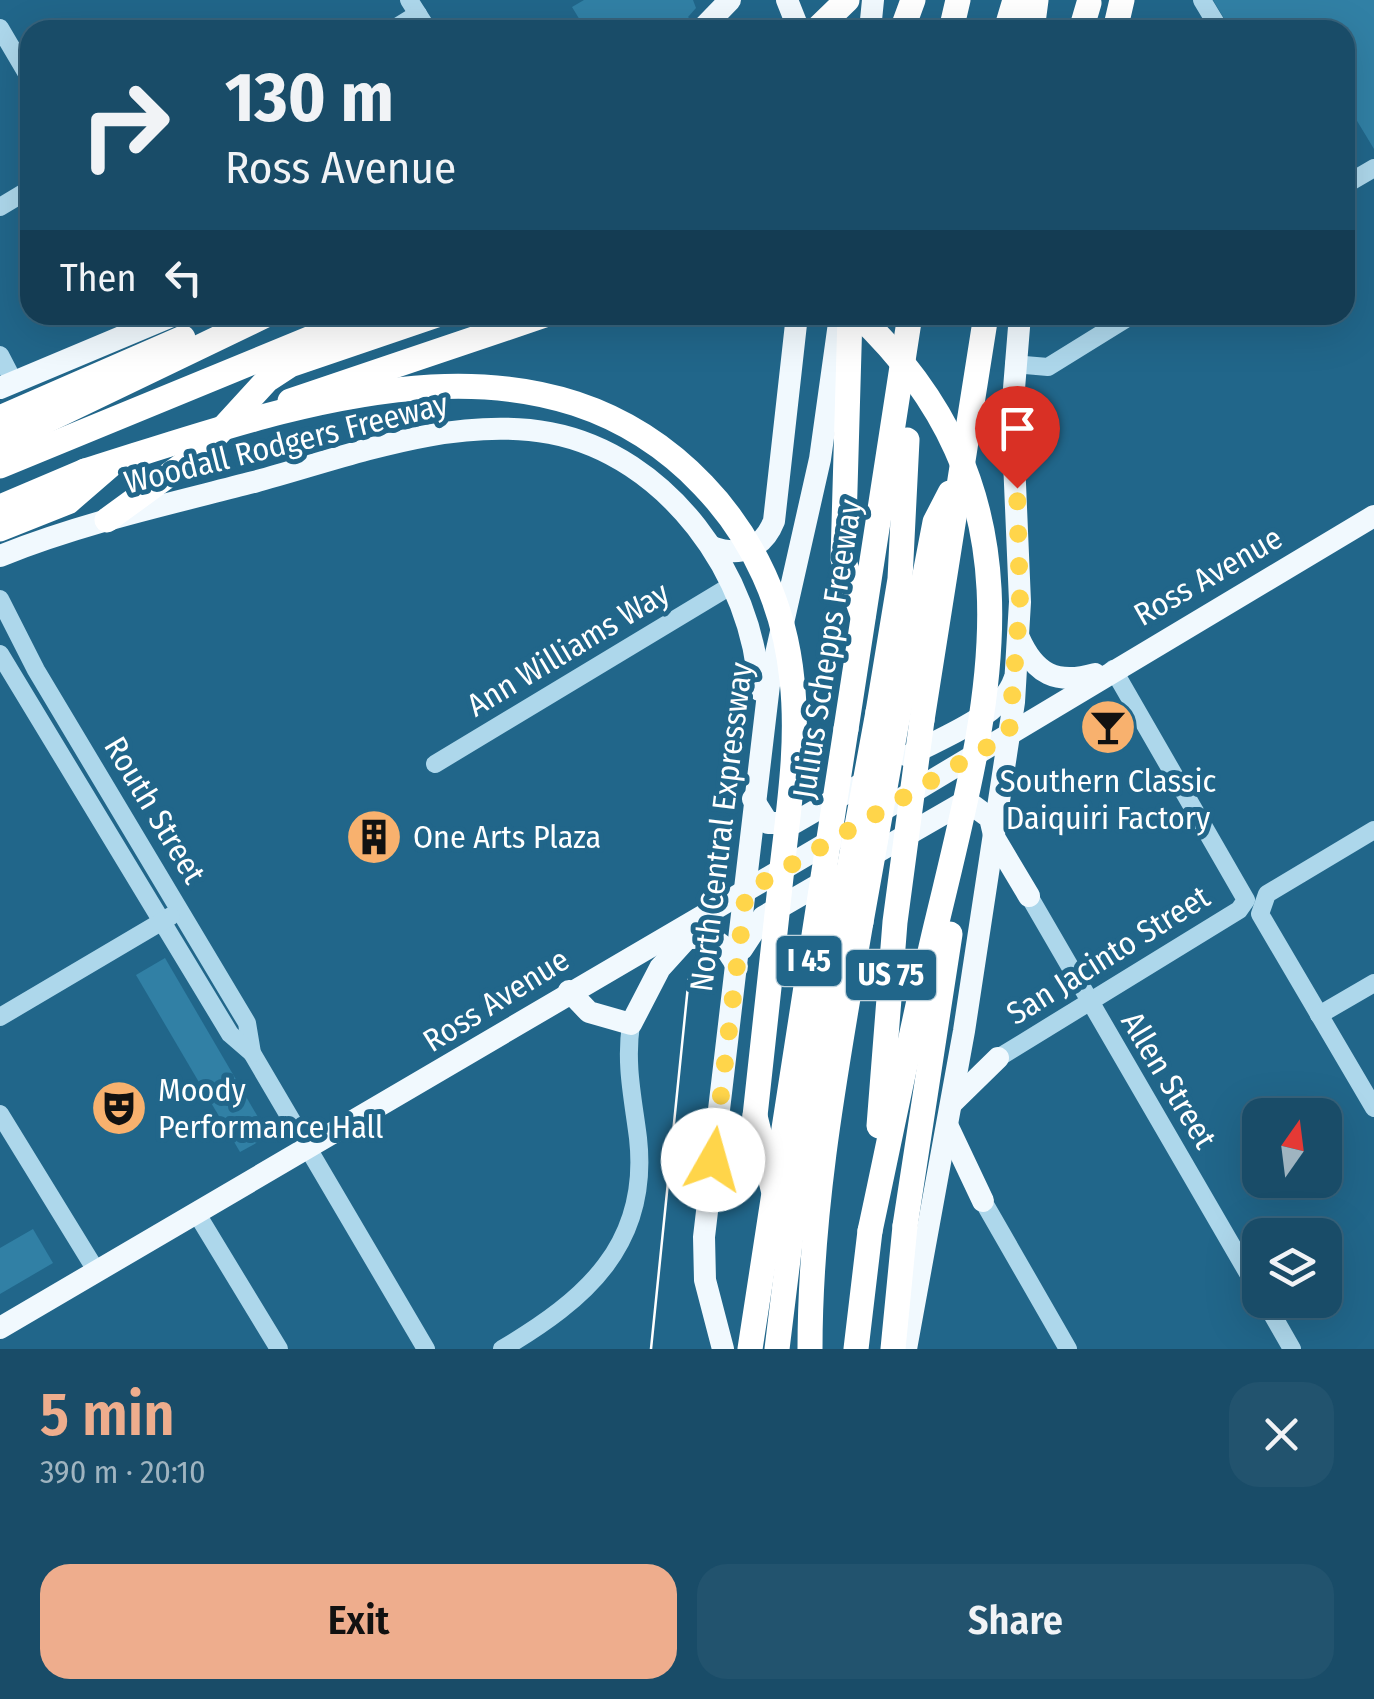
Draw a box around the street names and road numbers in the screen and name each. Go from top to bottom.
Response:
street label: Woodall Rodgers Freeway [120,384,452,502]
street label: Julius Schepps Freeway [785,496,870,801]
street label: Ross Avenue [1127,518,1289,634]
street label: Ann Williams Way [460,573,677,724]
street label: North Central Expressway [682,659,760,994]
street label: Routh Street [96,730,214,891]
street label: San Jacinto Street [1000,877,1217,1033]
road number: I 45 [776,936,842,986]
street label: Ross Avenue [416,940,576,1060]
road number: US 75 [846,950,936,1000]
street label: Allen Street [1113,1005,1225,1156]

